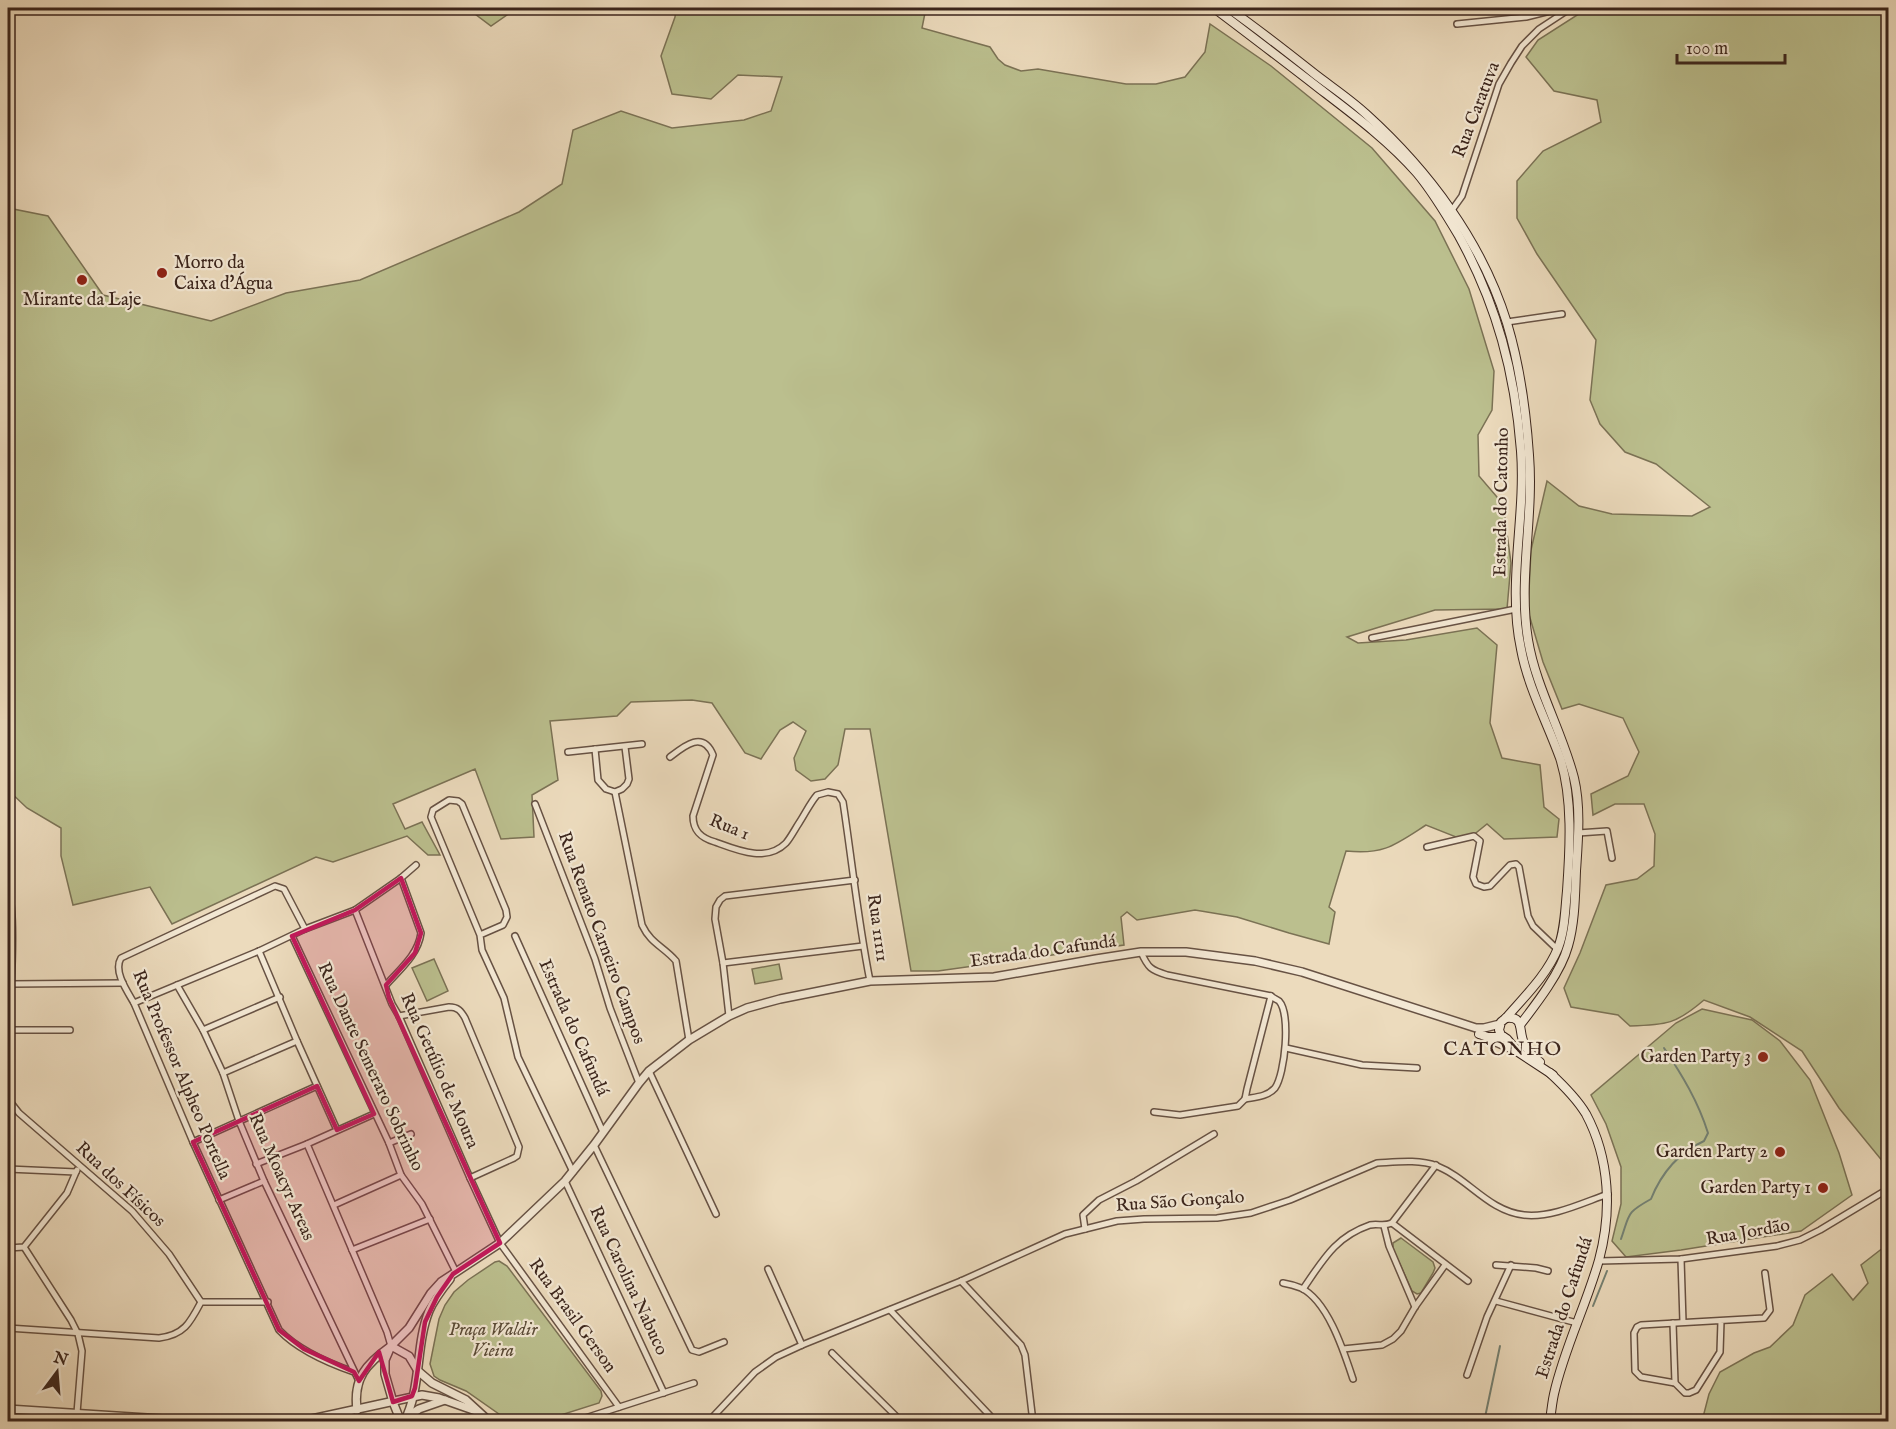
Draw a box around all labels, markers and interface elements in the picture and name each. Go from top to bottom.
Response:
scale bar [1677,27,1785,65]
text: 100 m [1686,38,1728,61]
street label: Rua Caratuva [1448,59,1506,161]
place label: Morro da Caixa d'Água [174,252,273,296]
marker: Morro da Caixa d'Água [155,266,169,280]
marker: Mirante da Laje [75,273,89,287]
place label: Mirante da Laje [23,289,141,312]
street label: Estrada do Catonho [1489,427,1515,577]
street label: Rua 1 [706,810,752,846]
street label: Rua Renato Carneiro Campos [552,829,650,1047]
street label: Rua 11111 [861,893,893,963]
street label: Estrada do Cafundá [968,930,1118,974]
street label: Estrada do Cafundá [533,956,614,1100]
street label: Rua Dante Semeraro Sobrinho [311,959,429,1175]
street label: Rua Professor Alpheo Portella [126,967,236,1183]
street label: Rua Getúlio de Moura [394,990,484,1153]
district label: CATONHO [1443,1037,1563,1062]
place label: Garden Party 3 [1641,1046,1751,1069]
marker: Garden Party 3 [1756,1050,1770,1064]
street label: Rua Moacyr Areas [243,1110,319,1244]
street label: Rua dos Físicos [70,1137,170,1233]
place label: Garden Party 2 [1656,1141,1768,1164]
marker: Garden Party 2 [1773,1145,1787,1159]
place label: Garden Party 1 [1701,1177,1811,1200]
marker: Garden Party 1 [1816,1181,1830,1195]
street label: Rua São Gonçalo [1115,1186,1245,1218]
street label: Rua Carolina Nabuco [583,1203,673,1359]
street label: Rua Jordão [1704,1214,1792,1252]
street label: Estrada do Cafundá [1531,1234,1599,1382]
street label: Rua Brasil Gerson [523,1254,621,1378]
park label: Praça Waldir Vieira [449,1319,538,1363]
north arrow [27,1342,87,1402]
text: N [50,1348,70,1371]

